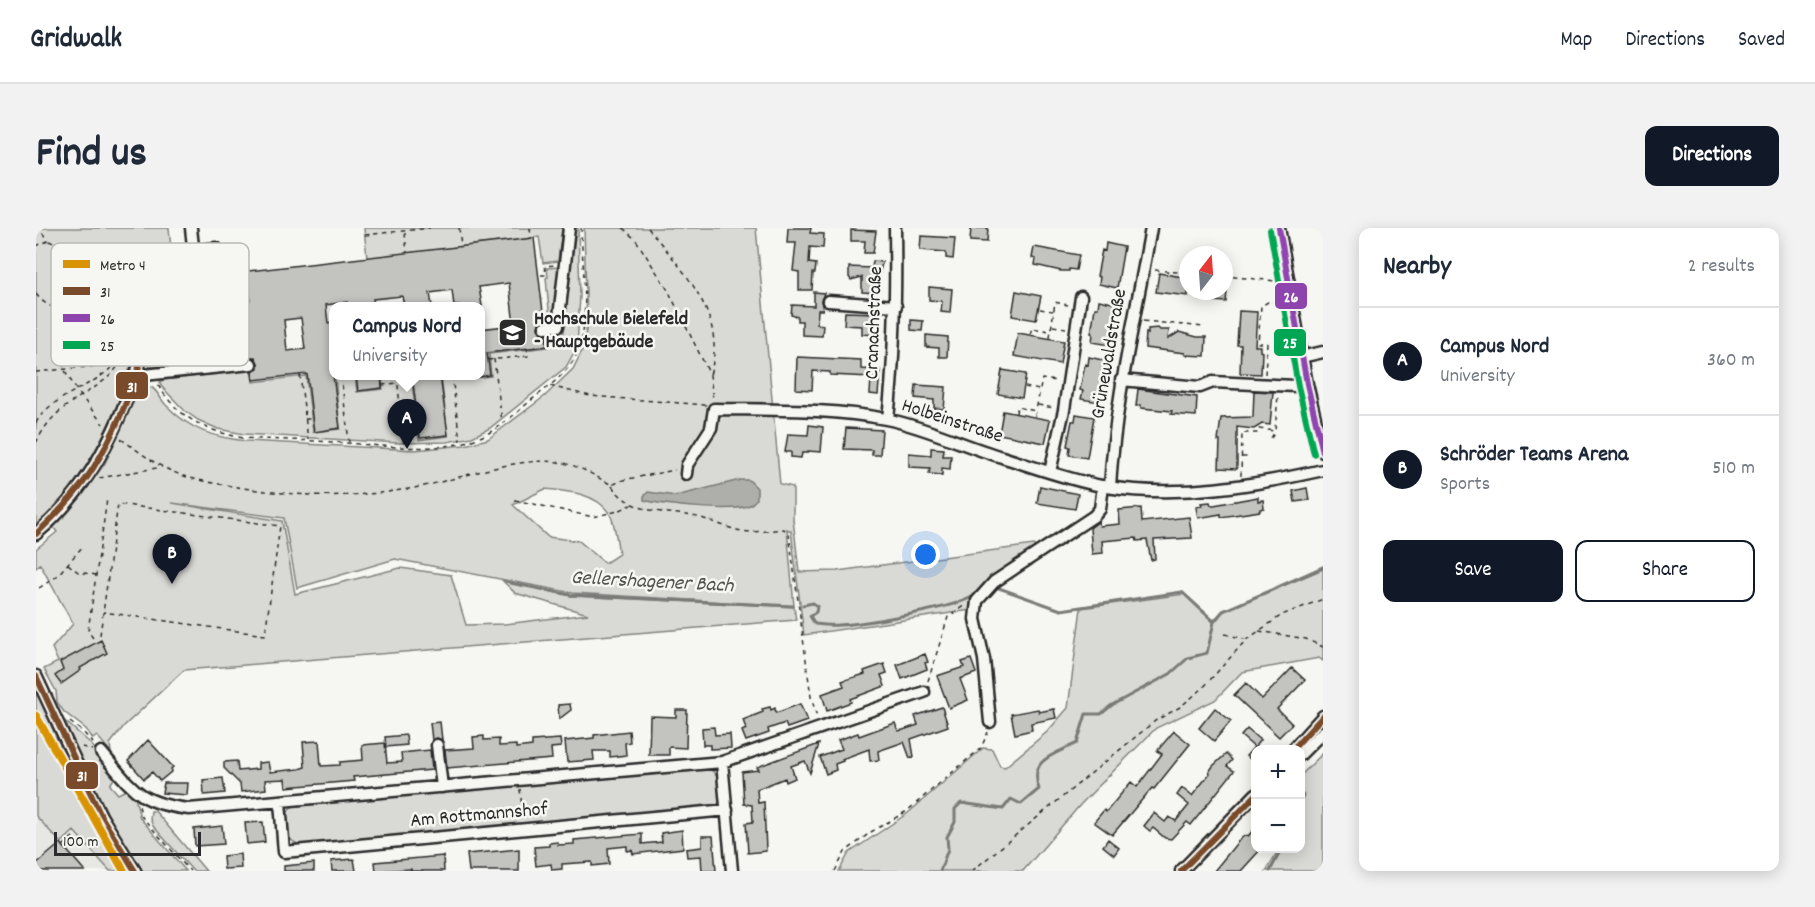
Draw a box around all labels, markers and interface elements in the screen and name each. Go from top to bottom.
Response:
text: Gridwalk [30,21,122,61]
text: Map [1561,26,1592,56]
text: Directions [1625,26,1705,56]
text: Saved [1738,26,1785,56]
text: Find us [36,126,147,186]
button: Directions [1645,126,1779,186]
legend [51,243,249,366]
north arrow [1179,246,1233,300]
text: Nearby [1383,249,1451,286]
text: 2 results [1688,253,1755,281]
text: Metro 4 [100,255,146,278]
street label: Cranachstraße [859,266,891,380]
text: 31 [100,282,111,305]
line badge: 26 [1274,282,1308,310]
street label: Grünewaldstraße [1085,287,1135,421]
text: 26 [1284,287,1299,310]
popup [329,302,485,380]
place label: Hochschule Bielefeld - Hauptgebäude [534,306,688,357]
text: 26 [100,309,115,332]
text: Campus Nord [352,312,462,343]
school or university icon: Hochschule Bielefeld - Hauptgebäude [497,316,529,348]
line badge: 25 [1273,328,1307,357]
text: Campus Nord [1440,332,1549,363]
text: 25 [1283,333,1297,356]
text: 25 [100,336,114,359]
text: University [352,343,427,371]
text: A [1397,347,1408,375]
text: 360 m [1707,347,1755,375]
text: University [1440,363,1515,391]
line badge: 31 [115,371,149,400]
text: 31 [127,377,137,400]
street label: Holbeinstraße [898,392,1007,452]
pin: A [388,400,427,449]
text: Schröder Teams Arena [1440,440,1628,471]
text: B [1398,455,1407,483]
text: 510 m [1712,455,1755,483]
text: Sports [1440,471,1490,499]
pin: B [152,534,192,584]
your location [911,540,940,569]
button: Save [1383,540,1563,602]
button: Share [1575,540,1755,602]
water label: Gellershagener Bach [570,564,736,602]
map controls [1251,745,1305,853]
button: + [1251,745,1305,799]
line badge: 31 [65,761,99,790]
text: 31 [77,766,87,789]
street label: Am Rottmannshof [409,796,550,836]
button: − [1251,799,1305,853]
scale bar [54,829,201,856]
text: 100 m [63,831,99,854]

